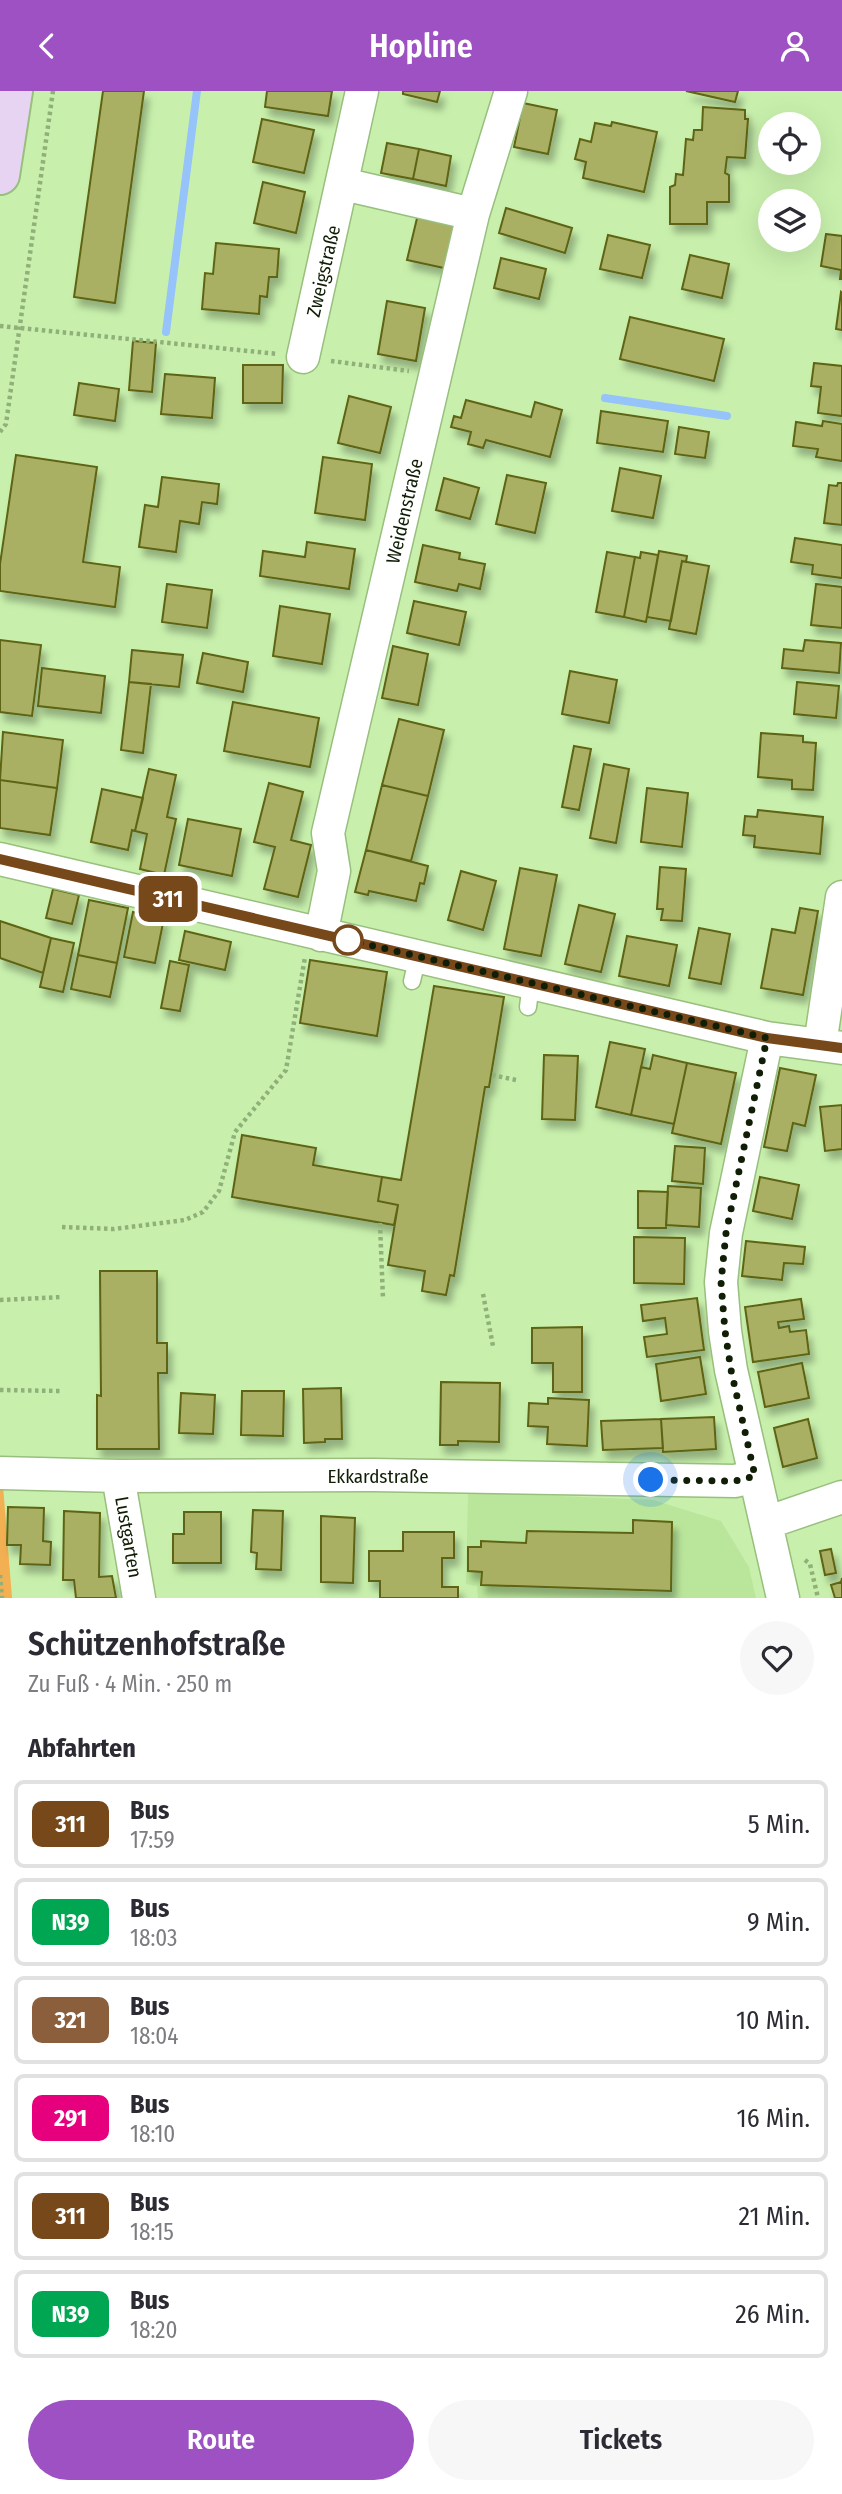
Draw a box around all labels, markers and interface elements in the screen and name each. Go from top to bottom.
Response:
icon: back [28,27,66,65]
text: Hopline [369,27,473,65]
icon: person [776,27,814,65]
map controls [758,112,821,252]
button: locate [758,112,821,175]
button: layers [758,189,821,252]
street label: Zweigstraße [302,223,345,319]
street label: Weidenstraße [381,456,428,566]
line badge: 311 [128,876,208,922]
text: 311 [153,885,183,913]
unlabelled marker [333,925,363,955]
your location [633,1462,668,1497]
street label: Ekkardstraße [327,1465,429,1488]
street label: Lustgarten [110,1495,147,1579]
button: heart [740,1621,814,1695]
text: Schützenhofstraße [28,1624,286,1664]
text: Zu Fuß · 4 Min. · 250 m [28,1670,232,1698]
text: Abfahrten [28,1733,136,1764]
text: Bus [130,1795,169,1826]
text: 5 Min. [748,1809,810,1840]
text: 311 [55,1810,86,1838]
text: 17:59 [130,1826,175,1854]
text: Bus [130,1893,169,1924]
text: 9 Min. [747,1907,810,1938]
text: N39 [52,1908,89,1936]
text: 18:03 [130,1924,177,1952]
text: Bus [130,1991,169,2022]
text: 10 Min. [736,2005,810,2036]
text: 321 [54,2006,87,2034]
text: 18:04 [130,2022,178,2050]
text: Bus [130,2089,169,2120]
text: 16 Min. [737,2103,810,2134]
text: 291 [54,2104,87,2132]
text: 18:10 [130,2120,175,2148]
text: Bus [130,2187,169,2218]
text: 21 Min. [739,2201,810,2232]
text: 311 [55,2202,86,2230]
text: 18:15 [130,2218,174,2246]
text: Bus [130,2285,169,2316]
text: 26 Min. [735,2299,810,2330]
text: N39 [52,2300,89,2328]
text: 18:20 [130,2316,177,2344]
button: Route [28,2400,414,2480]
button: Tickets [428,2400,814,2480]

